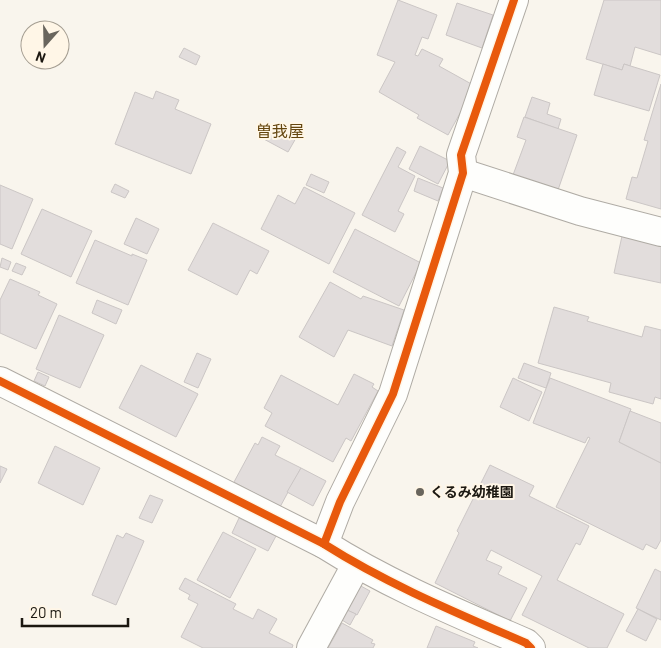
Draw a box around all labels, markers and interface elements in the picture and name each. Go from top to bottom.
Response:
north arrow [20,20,70,70]
text: N [33,48,48,67]
district label: 曽我屋 [256,121,304,140]
place label: くるみ幼稚園 [430,483,514,500]
marker: くるみ幼稚園 [414,486,426,498]
scale bar [22,596,129,628]
text: 20 m [30,603,62,621]

